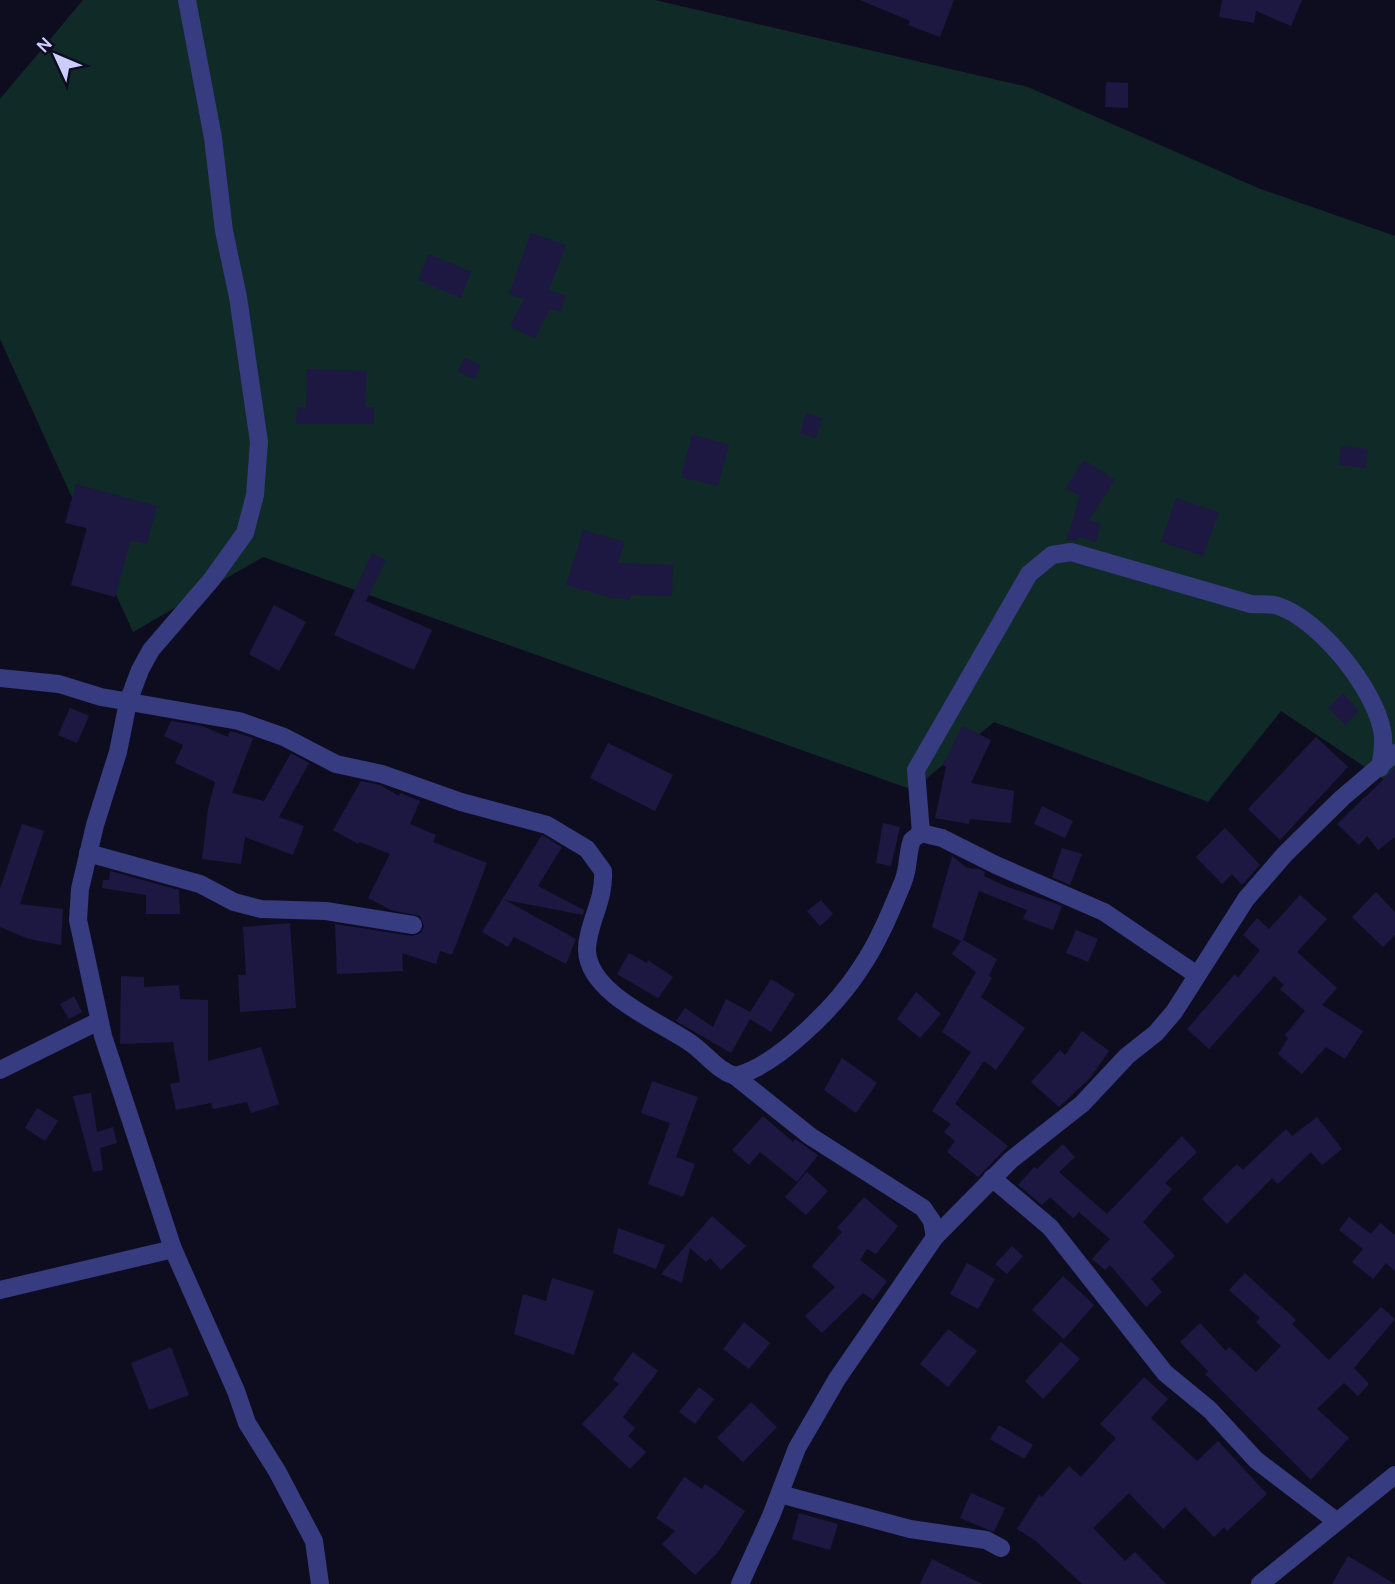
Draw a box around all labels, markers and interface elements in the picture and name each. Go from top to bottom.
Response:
north arrow [21,21,91,91]
text: N [32,32,57,57]

